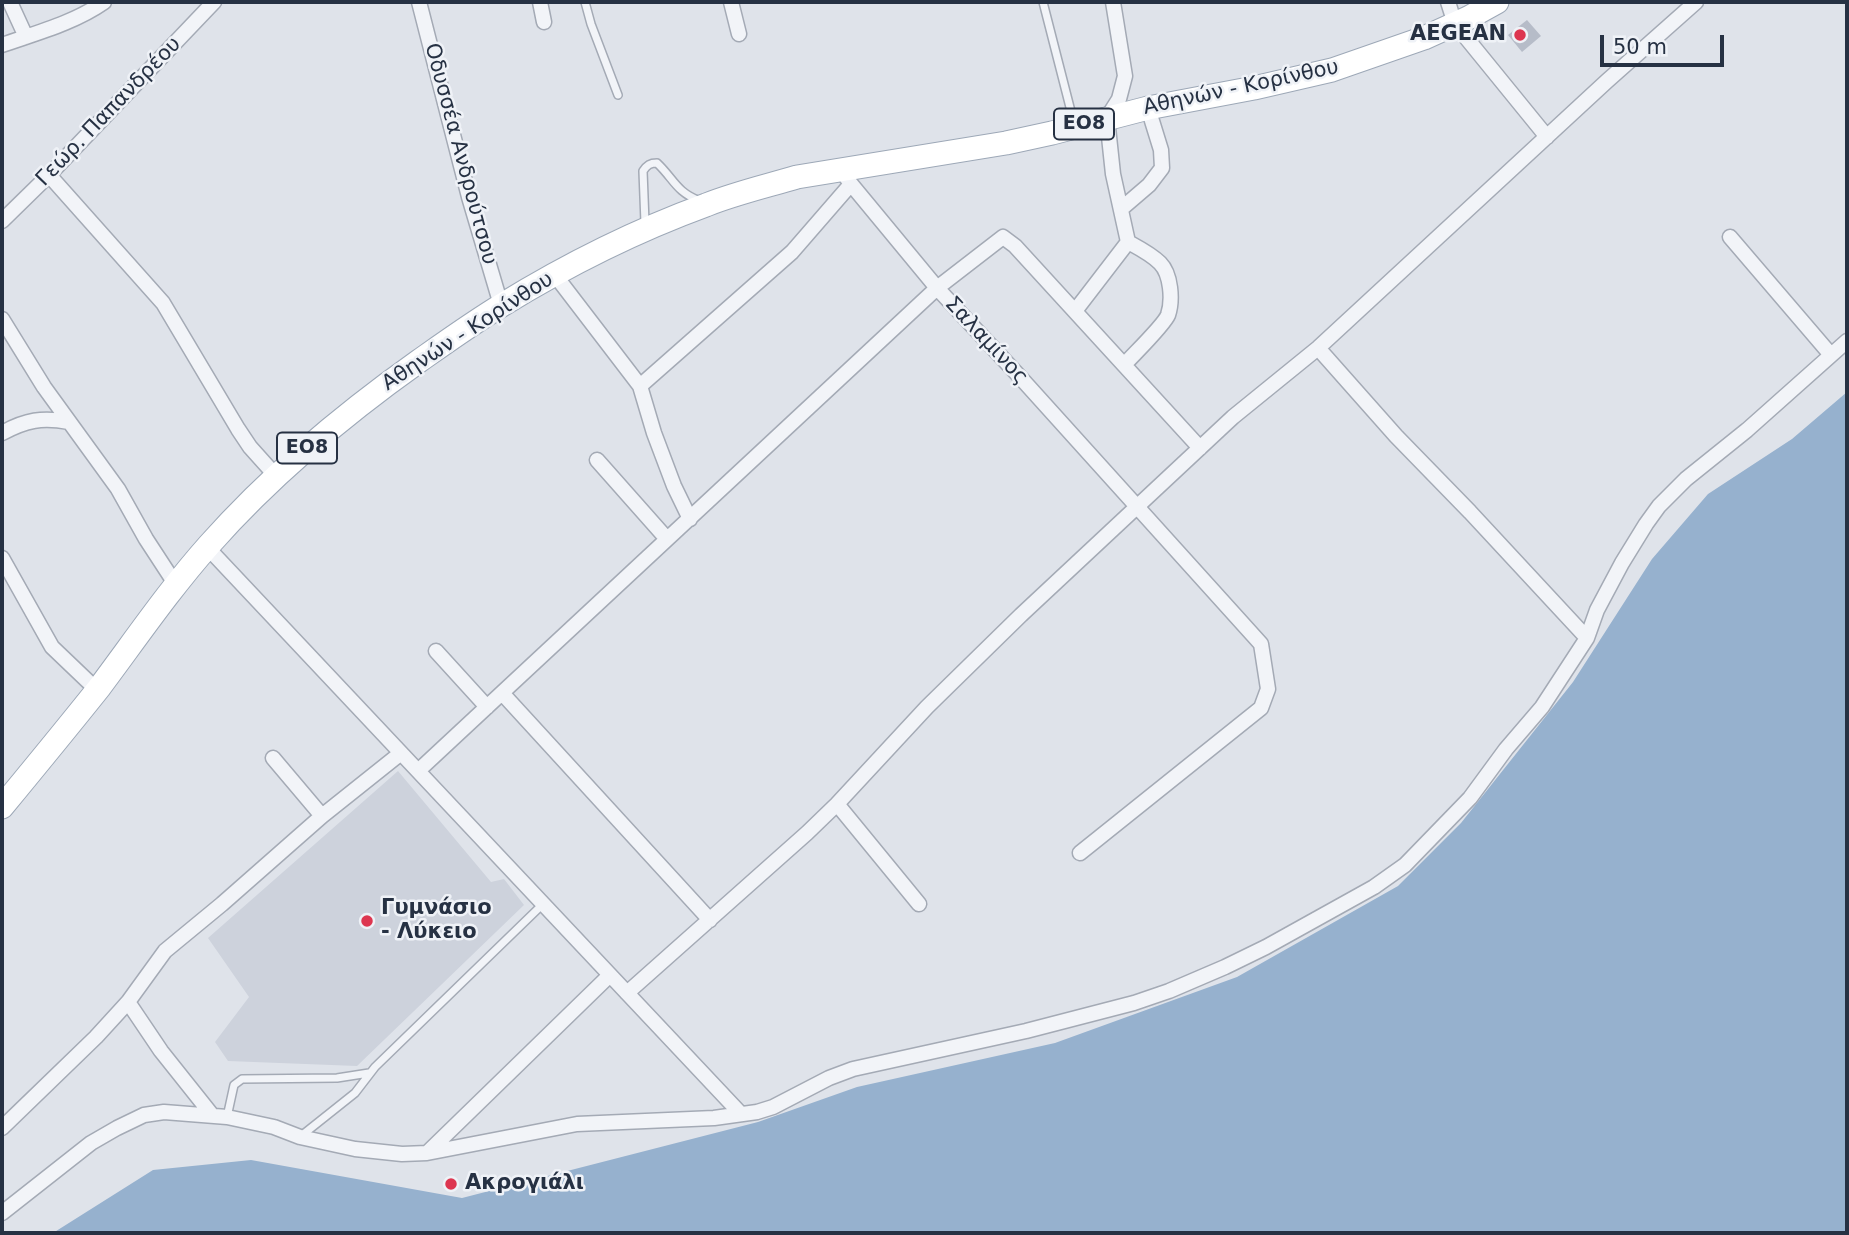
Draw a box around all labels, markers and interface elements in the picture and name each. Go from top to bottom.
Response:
scale bar [1604,21,1728,65]
place label: AEGEAN [1410,22,1506,48]
marker: AEGEAN [1512,27,1528,43]
street label: Γεώρ. Παπανδρέου [31,32,187,192]
text: 50 m [1613,35,1667,59]
street label: Οδυσσέα Ανδρούτσου [418,41,502,267]
street label: Αθηνών - Κορίνθου [1141,55,1341,121]
road number: ΕΟ8 [1054,108,1114,140]
street label: Αθηνών - Κορίνθου [378,267,558,397]
street label: Σαλαμίνος [939,292,1033,390]
road number: ΕΟ8 [277,432,337,463]
place label: Γυμνάσιο - Λύκειο [381,896,492,946]
marker: Γυμνάσιο - Λύκειο [359,913,375,929]
place label: Ακρογιάλι [465,1171,584,1197]
marker: Ακρογιάλι [443,1176,459,1192]

